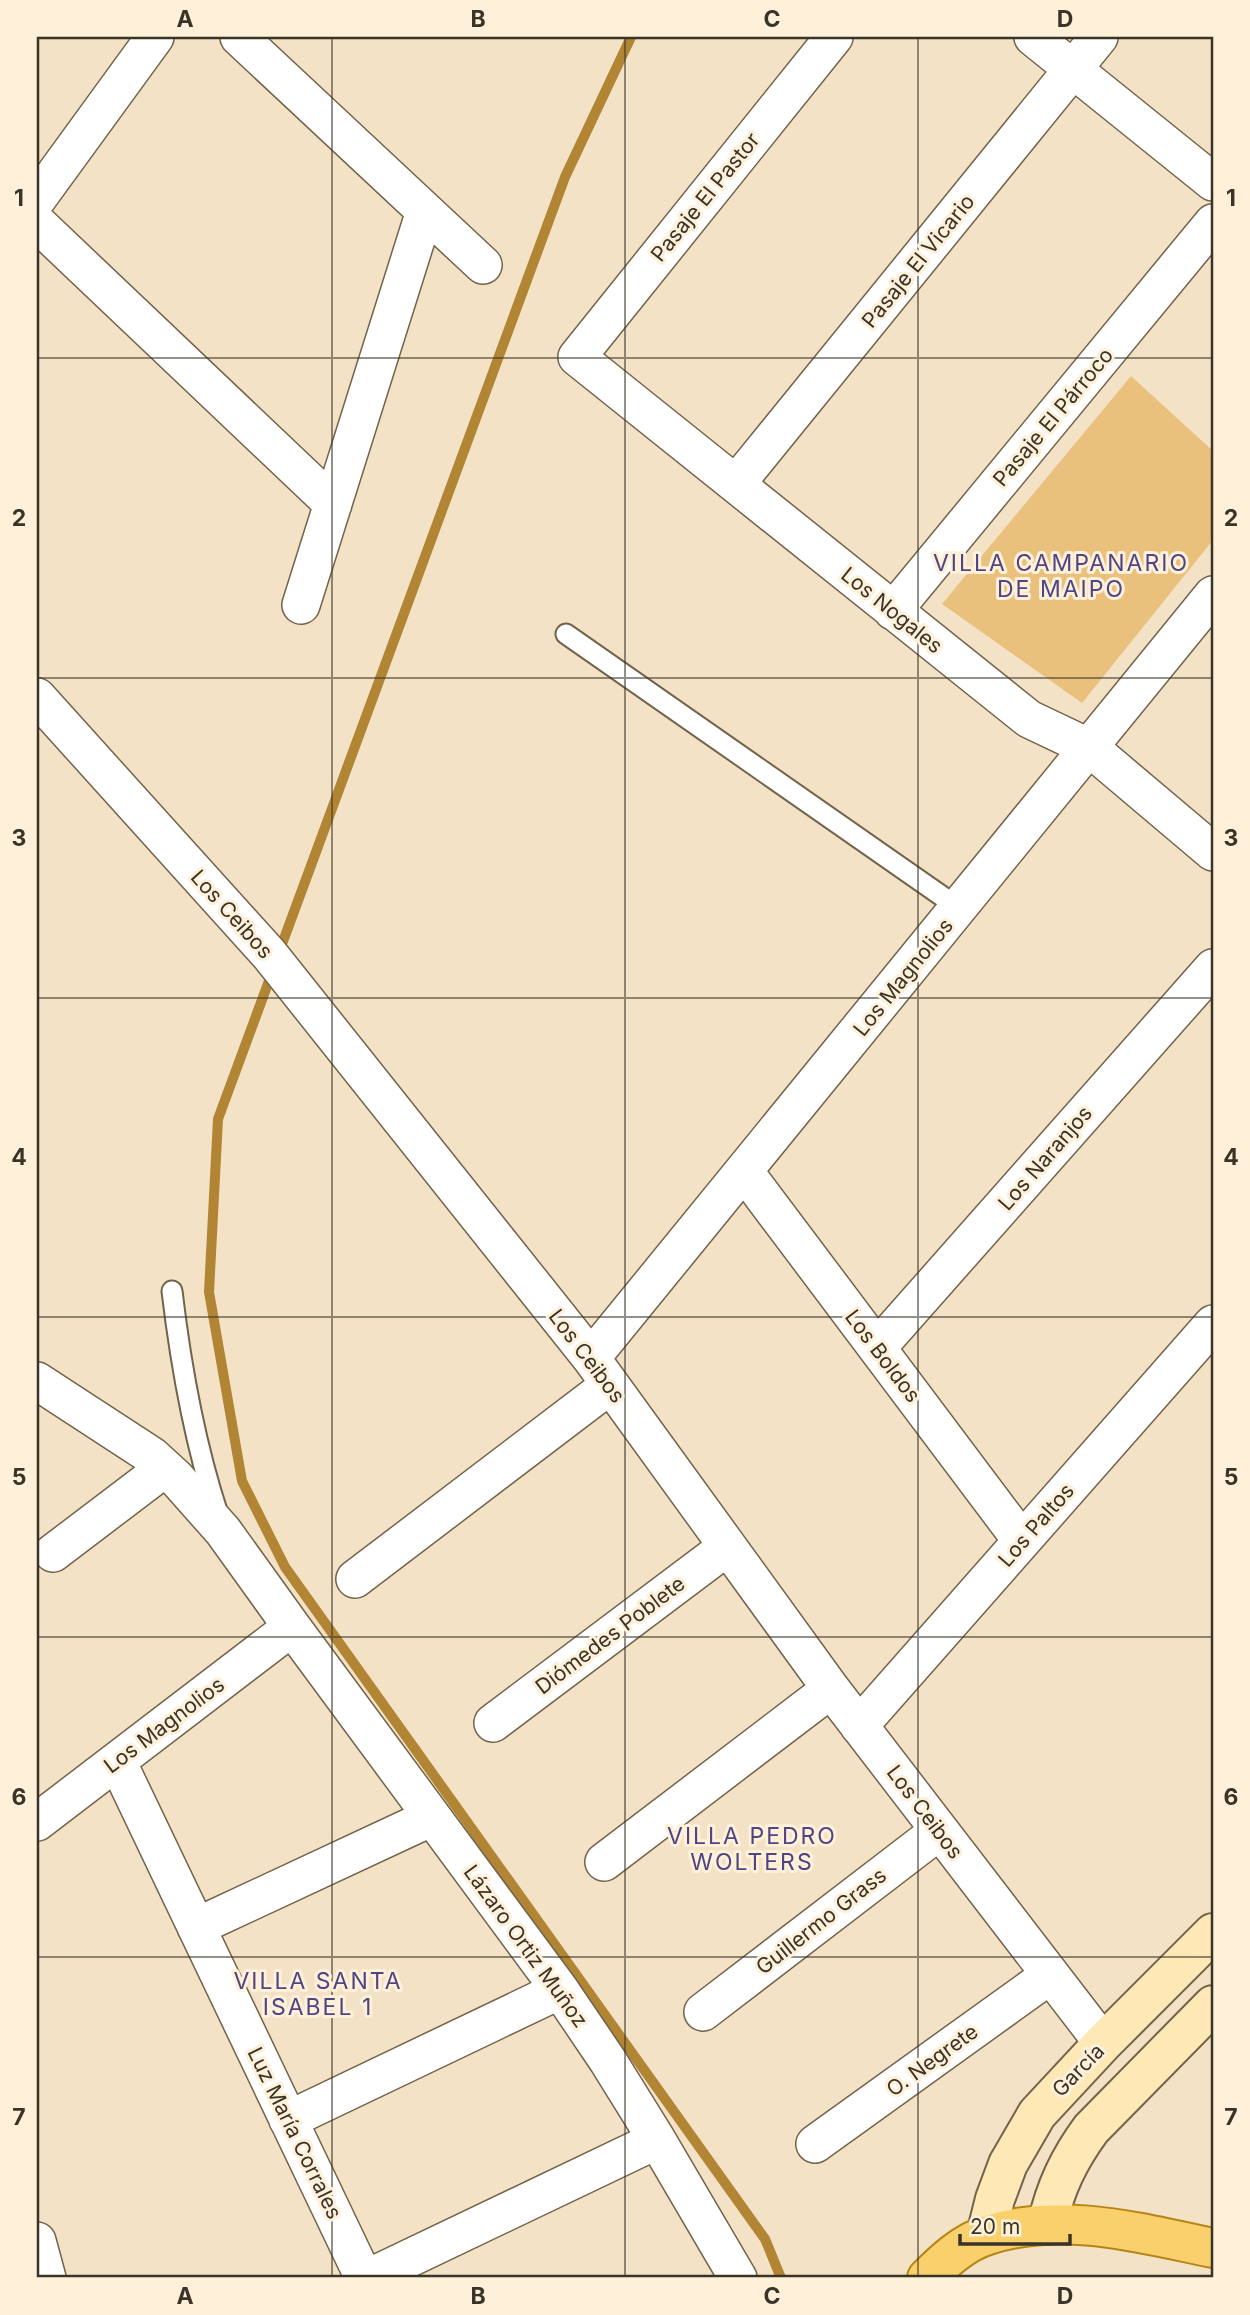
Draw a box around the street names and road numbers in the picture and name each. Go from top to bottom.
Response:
street label: Pasaje El Pastor [645,128,765,266]
street label: Pasaje El Vicario [857,189,979,333]
street label: Pasaje El Párroco [988,343,1118,491]
street label: Los Nogales [836,562,948,658]
street label: Los Ceibos [186,865,278,963]
street label: Los Magnolios [848,913,958,1041]
street label: Los Naranjos [993,1101,1097,1215]
street label: Los Ceibos [544,1304,630,1408]
street label: Los Boldos [840,1305,926,1407]
street label: Los Paltos [993,1478,1079,1572]
street label: Diómedes Poblete [530,1571,690,1699]
street label: Los Magnolios [99,1672,229,1778]
street label: Los Ceibos [882,1760,968,1864]
street label: Lázaro Ortiz Muñoz [459,1860,593,2032]
street label: Guillermo Grass [751,1862,891,1980]
street label: O. Negrete [881,2019,983,2101]
street label: García [1047,2038,1109,2102]
street label: Luz María Corrales [243,2043,347,2223]

